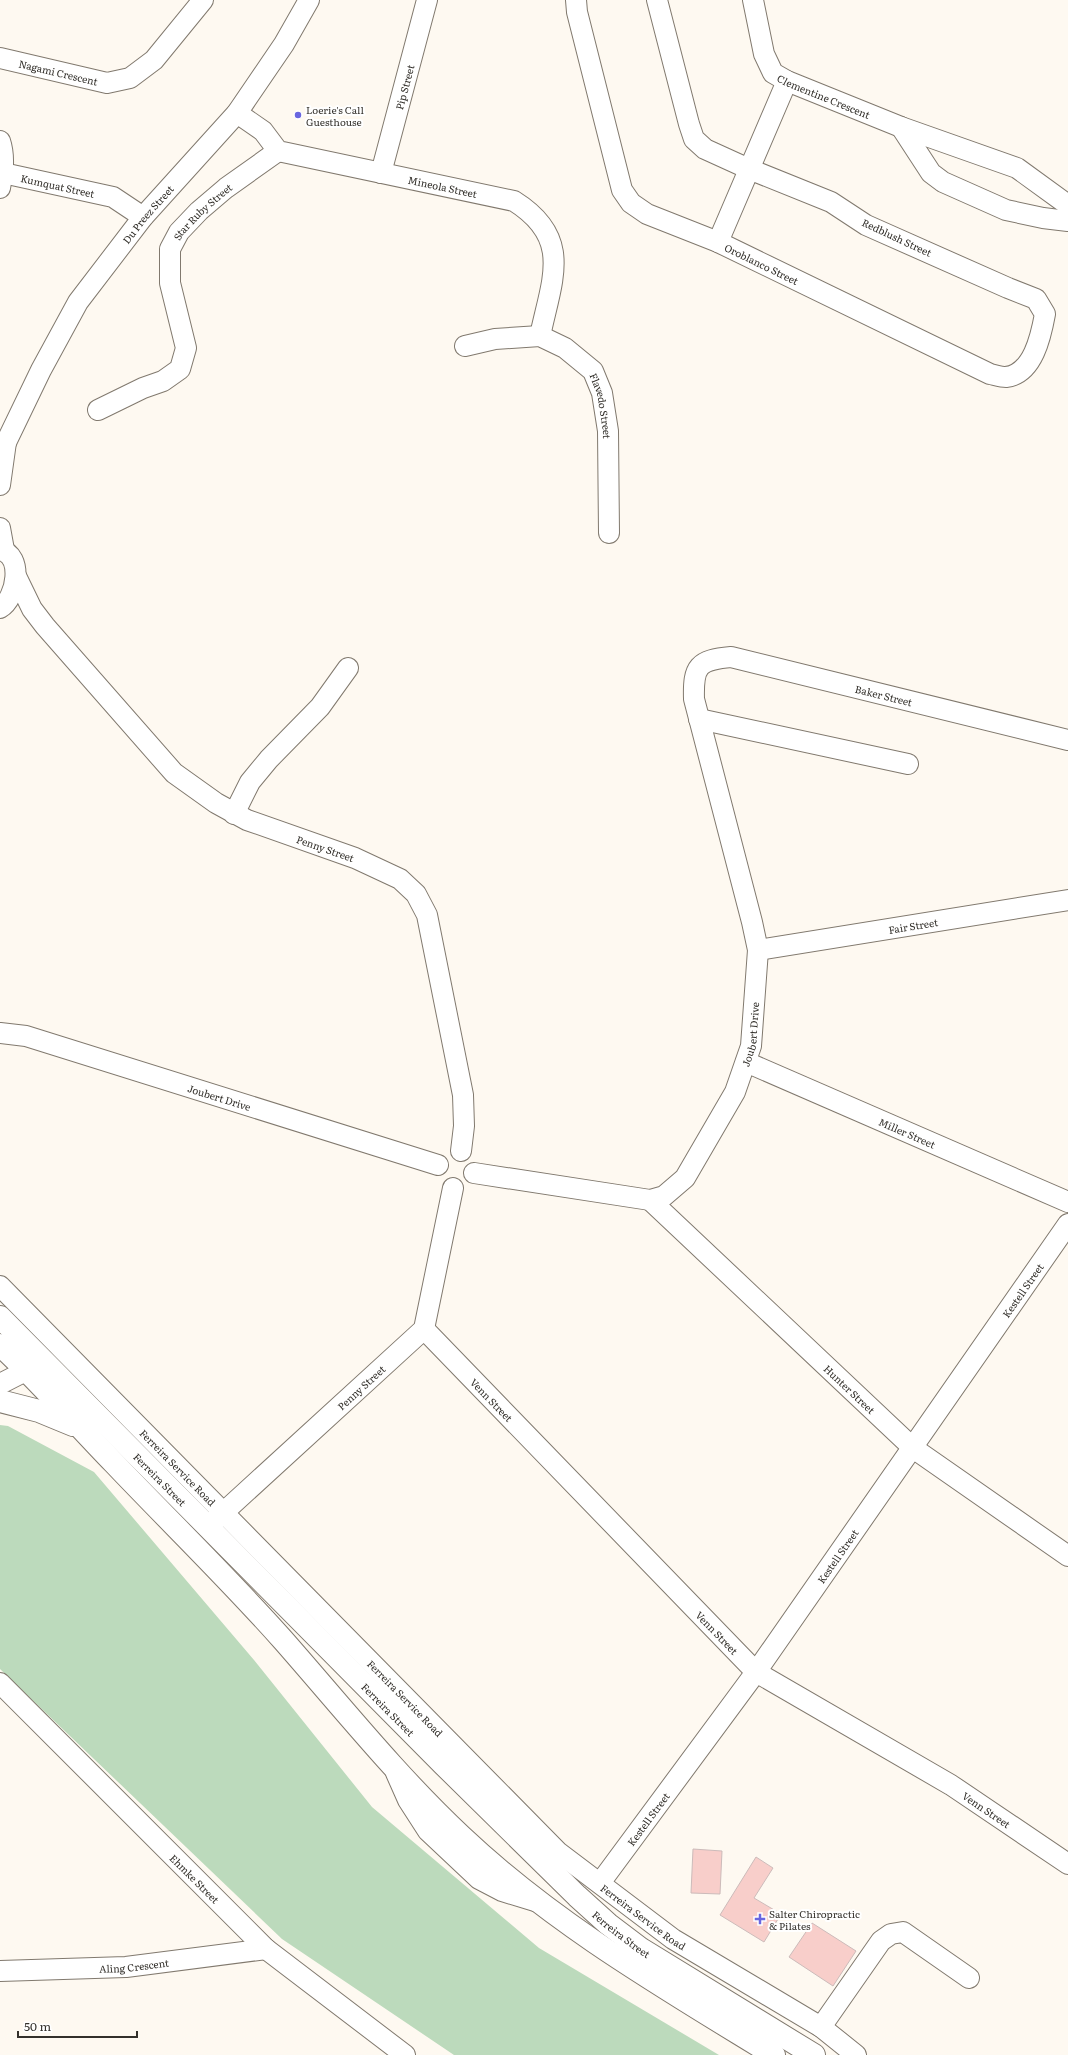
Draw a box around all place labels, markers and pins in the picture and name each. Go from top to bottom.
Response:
place label: Loerie's Call Guesthouse [306,102,364,129]
marker: Loerie's Call Guesthouse [293,110,303,120]
place label: Salter Chiropractic & Pilates [769,1906,860,1933]
marker: Salter Chiropractic & Pilates [754,1913,766,1925]

